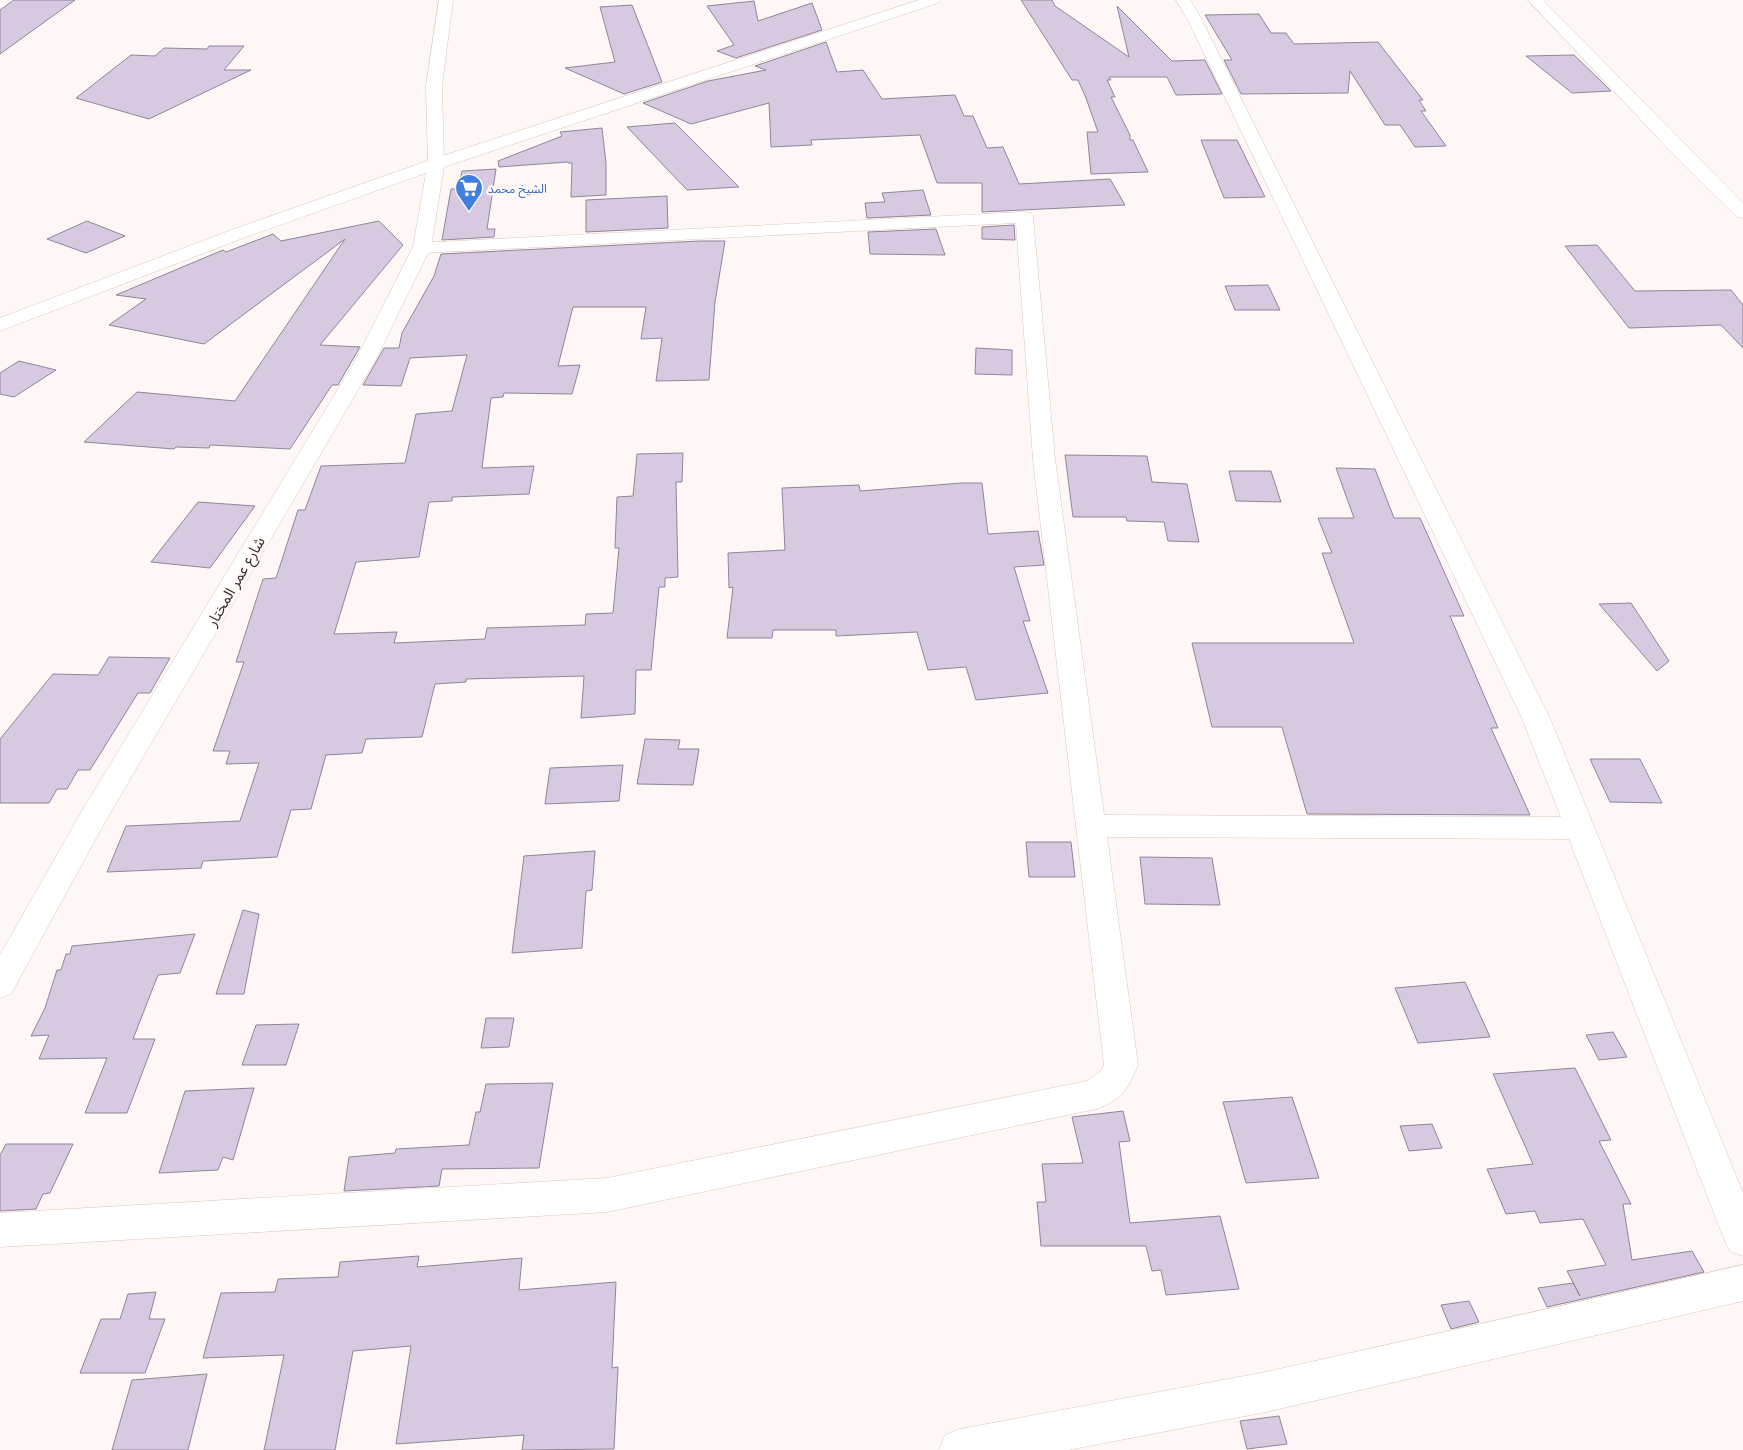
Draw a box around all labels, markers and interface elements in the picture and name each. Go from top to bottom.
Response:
supermarket icon: الشيخ محمد [454,173,484,212]
place label: الشيخ محمد [488,180,547,198]
street label: شارع عمر المختار [201,532,271,632]

